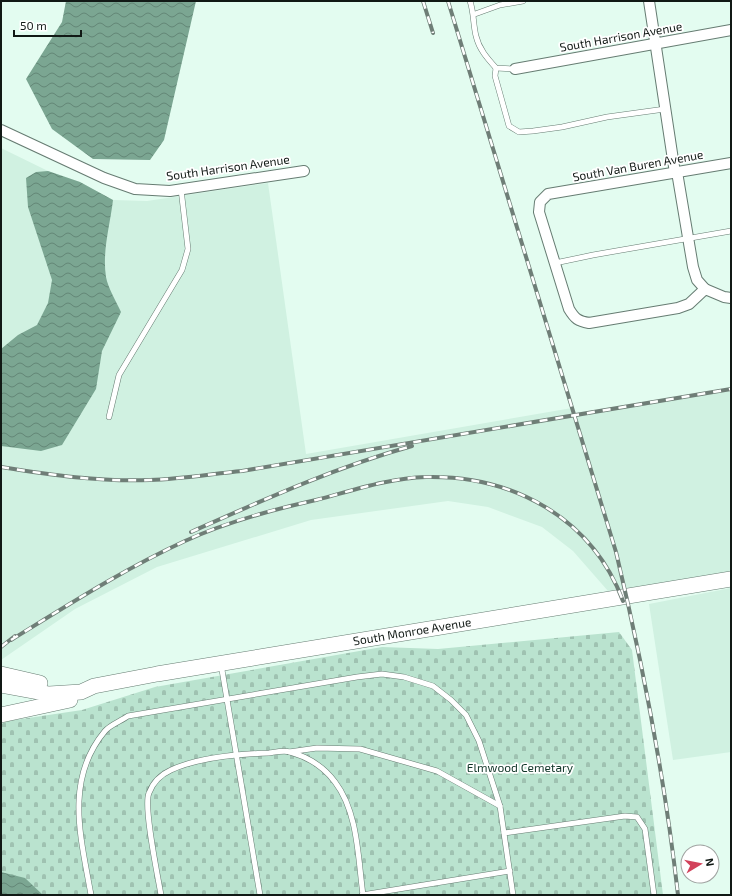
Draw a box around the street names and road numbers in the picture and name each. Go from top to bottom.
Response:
street label: South Harrison Avenue [558,18,683,54]
street label: South Van Buren Avenue [571,147,704,183]
street label: South Harrison Avenue [165,151,290,183]
street label: South Monroe Avenue [352,614,472,647]

